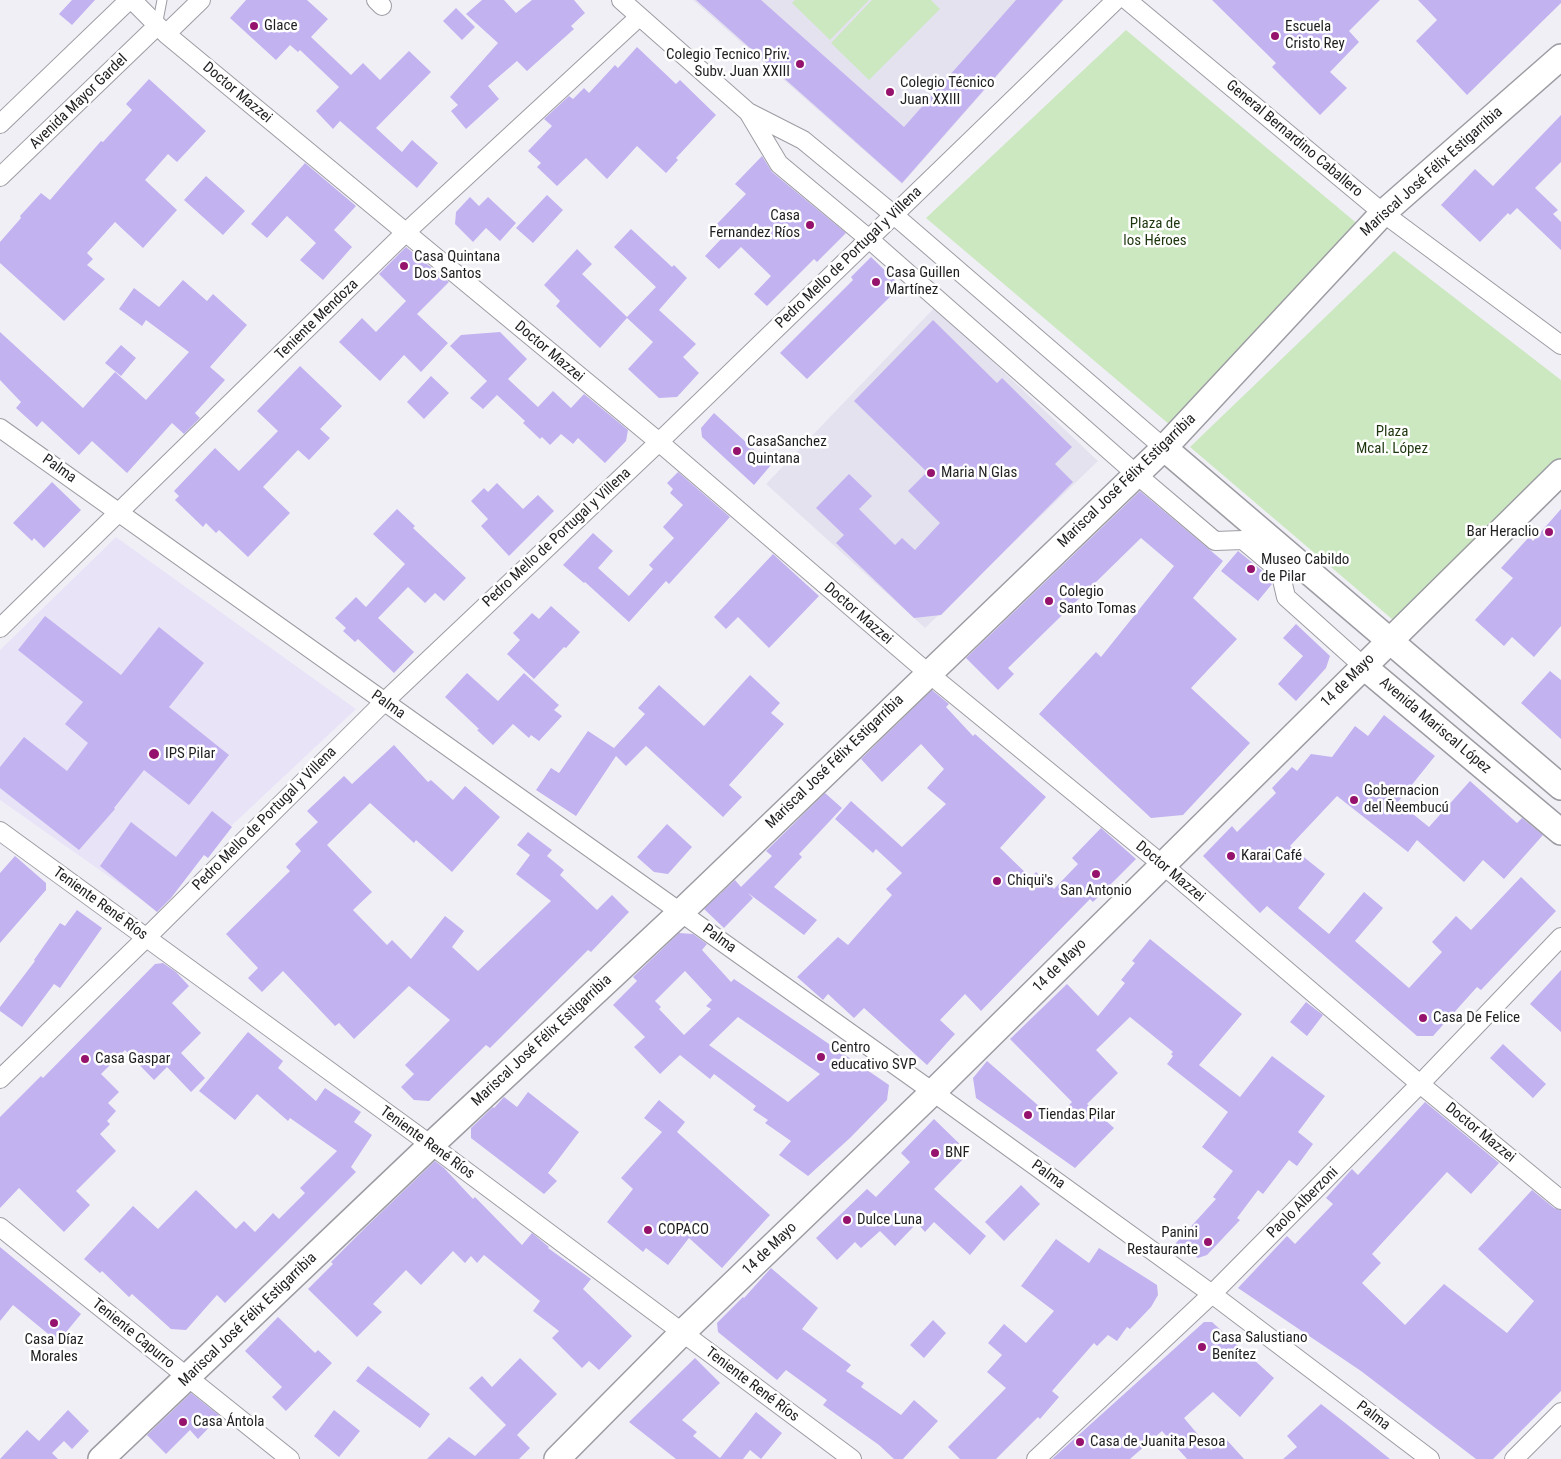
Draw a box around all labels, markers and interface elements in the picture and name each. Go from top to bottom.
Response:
place label: Glace [264,17,297,35]
place label: Escuela Cristo Rey [1285,18,1345,53]
marker: Glace [248,20,260,32]
marker: Escuela Cristo Rey [1269,30,1281,42]
place label: Colegio Tecnico Priv. Subv. Juan XXIII [666,46,790,81]
street label: Avenida Mayor Gardel [26,51,132,153]
marker: Colegio Tecnico Priv. Subv. Juan XXIII [794,58,806,70]
street label: Doctor Mazzei [199,59,275,127]
place label: Colegio Técnico Juan XXIII [900,74,995,109]
street label: General Bernardino Caballero [1222,77,1366,201]
marker: Colegio Técnico Juan XXIII [884,86,896,98]
street label: Mariscal José Félix Estigarribia [1357,103,1507,241]
street label: Pedro Mello de Portugal y Villena [772,183,926,333]
place label: Casa Fernandez Ríos [709,207,800,242]
park label: Plaza de los Héroes [1123,215,1187,250]
marker: Casa Fernandez Ríos [804,219,816,231]
place label: Casa Quintana Dos Santos [414,248,500,283]
marker: Casa Quintana Dos Santos [398,260,410,272]
place label: Casa Guillen Martínez [886,264,960,299]
street label: Teniente Mendoza [272,276,362,364]
marker: Casa Guillen Martínez [870,276,882,288]
street label: Doctor Mazzei [511,318,587,386]
street label: Mariscal José Félix Estigarribia [1054,410,1200,552]
park label: Plaza Mcal. López [1356,423,1428,458]
place label: CasaSanchez Quintana [747,433,827,468]
marker: CasaSanchez Quintana [731,445,743,457]
street label: Palma [39,451,79,487]
place label: Maria N Glas [941,464,1017,482]
street label: Pedro Mello de Portugal y Villena [479,465,635,611]
marker: Maria N Glas [925,467,937,479]
place label: Bar Heraclio [1466,523,1539,541]
marker: Bar Heraclio [1543,526,1555,538]
place label: Museo Cabildo de Pilar [1261,551,1349,586]
marker: Museo Cabildo de Pilar [1245,563,1257,575]
street label: Doctor Mazzei [820,579,896,649]
place label: Colegio Santo Tomas [1059,583,1136,618]
marker: Colegio Santo Tomas [1043,595,1055,607]
street label: 14 de Mayo [1318,651,1378,711]
street label: Avenida Mariscal López [1375,674,1495,778]
street label: Palma [368,687,408,723]
street label: Mariscal José Félix Estigarribia [762,691,908,833]
street label: Pedro Mello de Portugal y Villena [189,743,341,895]
place label: IPS Pilar [165,745,215,763]
marker: IPS Pilar [147,747,161,761]
place label: Gobernacion del Ñeembucú [1364,782,1449,817]
marker: Gobernacion del Ñeembucú [1348,794,1360,806]
street label: Doctor Mazzei [1132,838,1208,906]
place label: Karai Café [1241,847,1302,865]
marker: Karai Café [1225,850,1237,862]
street label: Teniente René Ríos [49,864,151,944]
marker: San Antonio [1090,868,1102,880]
place label: Chiqui's [1007,872,1053,890]
marker: Chiqui's [991,875,1003,887]
place label: San Antonio [1060,882,1132,900]
street label: Palma [699,921,739,957]
street label: 14 de Mayo [1030,936,1090,996]
street label: Mariscal José Félix Estigarribia [468,971,616,1111]
place label: Casa De Felice [1433,1009,1520,1027]
marker: Casa De Felice [1417,1012,1429,1024]
place label: Centro educativo SVP [831,1039,916,1074]
place label: Casa Gaspar [95,1050,170,1068]
marker: Centro educativo SVP [815,1051,827,1063]
marker: Casa Gaspar [79,1053,91,1065]
street label: Doctor Mazzei [1441,1099,1519,1167]
street label: Teniente René Ríos [376,1103,478,1183]
place label: Tiendas Pilar [1038,1106,1115,1124]
marker: Tiendas Pilar [1022,1109,1034,1121]
place label: BNF [945,1144,970,1162]
marker: BNF [929,1147,941,1159]
street label: Palma [1028,1157,1068,1193]
street label: Paolo Alberzoni [1264,1164,1342,1242]
place label: Dulce Luna [857,1211,922,1229]
marker: Dulce Luna [841,1214,853,1226]
street label: 14 de Mayo [739,1219,801,1279]
place label: COPACO [658,1221,709,1239]
marker: COPACO [642,1224,654,1236]
place label: Panini Restaurante [1127,1224,1198,1259]
marker: Panini Restaurante [1202,1236,1214,1248]
street label: Mariscal José Félix Estigarribia [175,1249,321,1391]
street label: Teniente Capurro [88,1295,178,1373]
marker: Casa Díaz Morales [48,1317,60,1329]
place label: Casa Salustiano Benítez [1212,1329,1308,1364]
place label: Casa Díaz Morales [24,1331,84,1366]
marker: Casa Salustiano Benítez [1196,1341,1208,1353]
street label: Teniente René Ríos [702,1344,802,1426]
street label: Palma [1353,1398,1393,1434]
place label: Casa Ántola [193,1413,265,1431]
marker: Casa Ántola [177,1416,189,1428]
place label: Casa de Juanita Pesoa [1090,1433,1225,1451]
marker: Casa de Juanita Pesoa [1074,1436,1086,1448]

